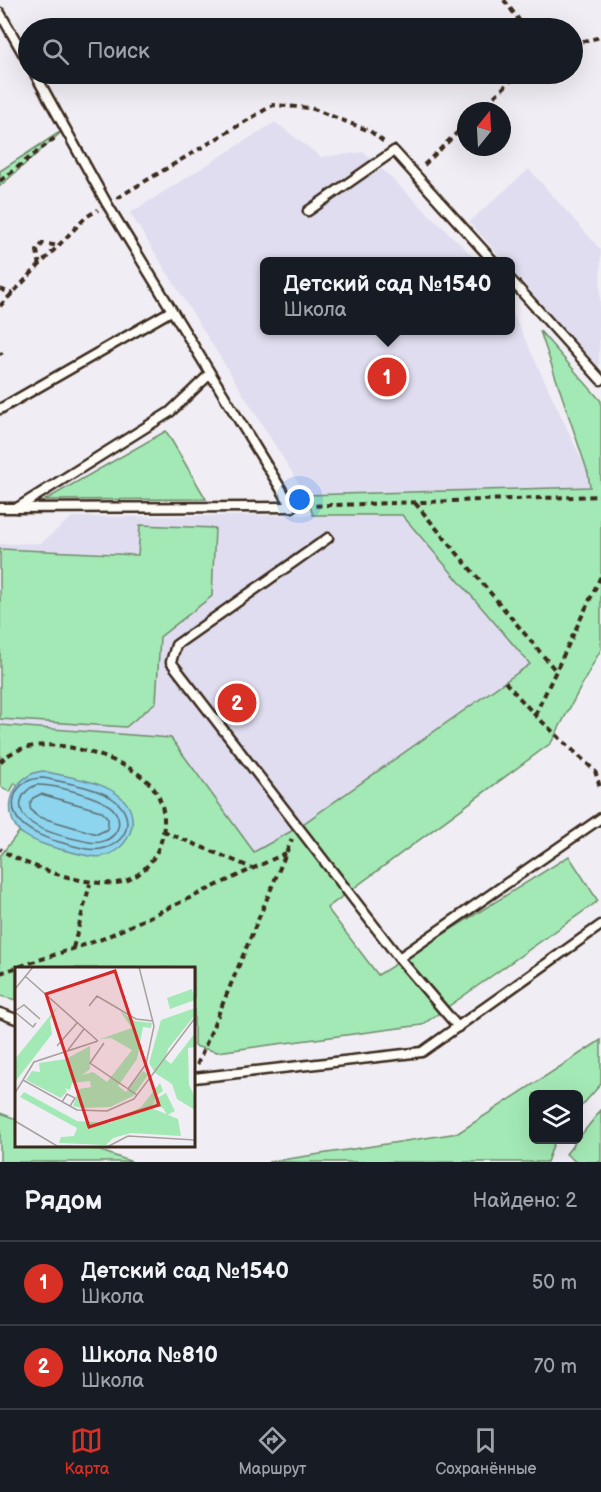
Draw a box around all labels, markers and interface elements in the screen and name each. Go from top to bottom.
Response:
search box [18,18,583,84]
icon: search [39,35,72,68]
text: Поиск [87,38,150,65]
north arrow [457,102,511,156]
popup [260,257,515,335]
text: Детский сад №1540 [284,271,491,298]
text: Школа [284,298,347,322]
pin: 1 [368,354,406,400]
your location [285,485,314,514]
pin: 2 [218,680,256,726]
inset map [15,967,195,1147]
map controls [529,1090,583,1144]
button: layers [529,1090,583,1144]
text: Рядом [24,1186,102,1217]
text: Найдено: 2 [473,1189,577,1213]
text: Детский сад №1540 [81,1258,289,1285]
text: 1 [39,1271,48,1295]
text: 50 m [532,1271,577,1295]
text: Школа [81,1285,144,1309]
text: Школа №810 [81,1342,218,1369]
text: 2 [38,1355,49,1379]
text: 70 m [533,1355,577,1379]
text: Школа [81,1369,144,1393]
tab: Карта [64,1424,110,1479]
tab: Маршрут [238,1424,306,1479]
tab: Сохранённые [435,1424,537,1479]

